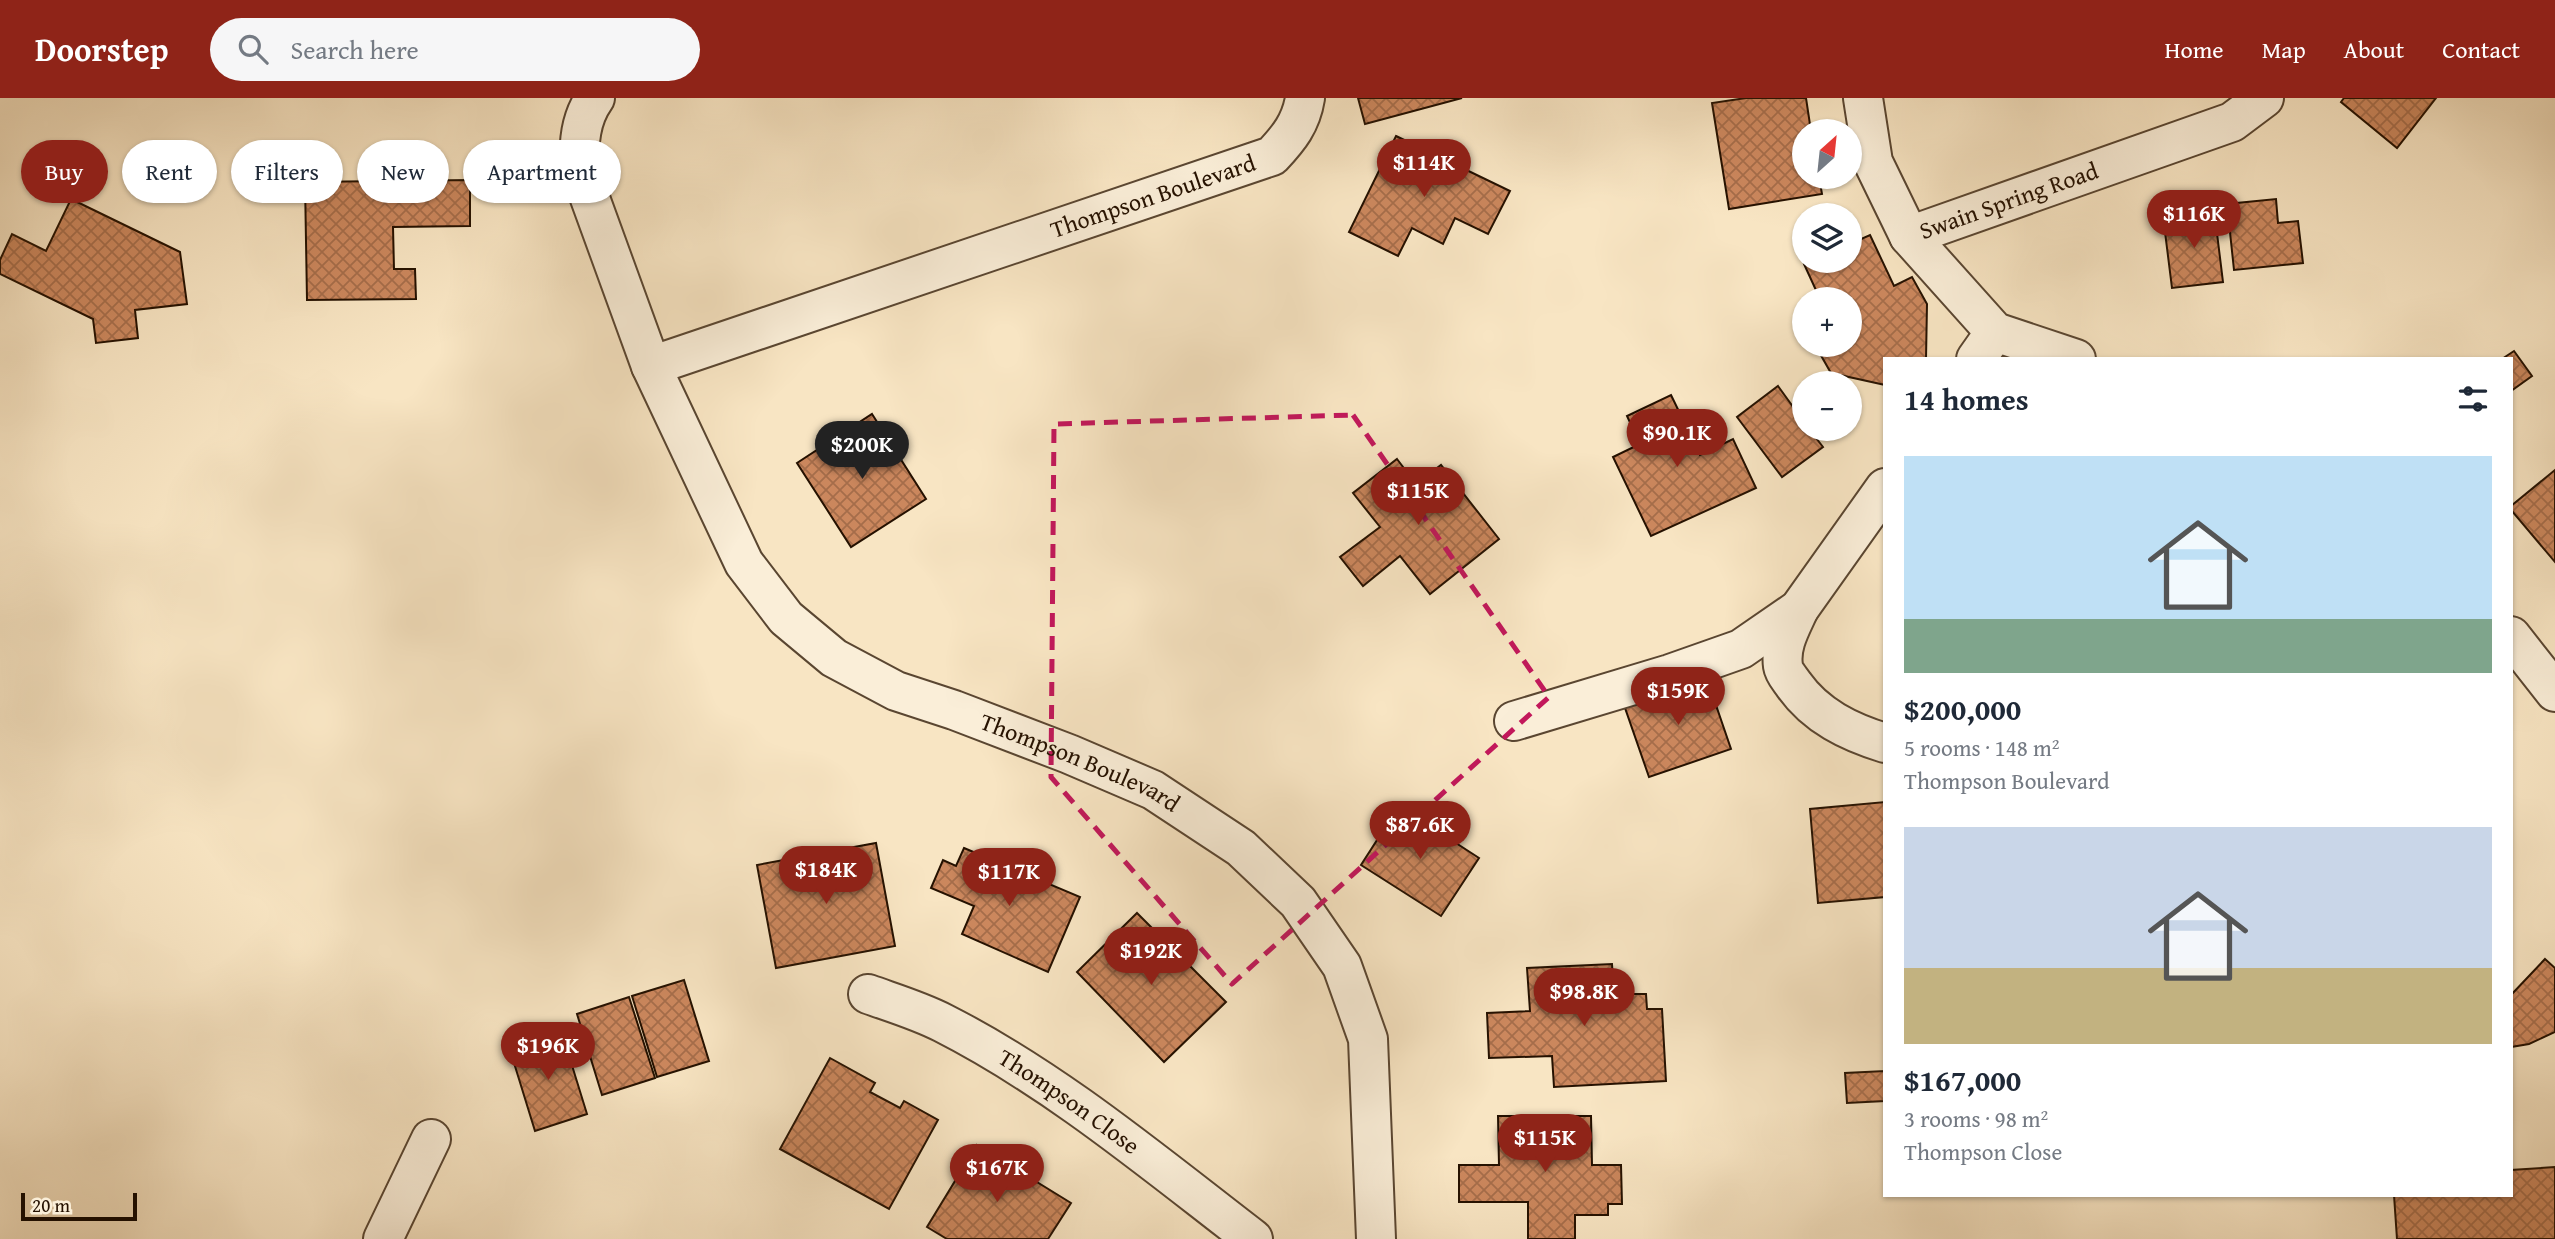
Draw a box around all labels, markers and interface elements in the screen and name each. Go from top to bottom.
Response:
search box [210,18,700,81]
text: Doorstep [35,25,168,73]
icon: search [234,30,272,68]
text: Search here [290,30,419,69]
text: Home [2165,32,2224,67]
text: Map [2262,32,2306,67]
text: About [2344,32,2404,67]
text: Contact [2442,32,2520,67]
north arrow [1792,119,1862,189]
map controls [1792,119,1862,441]
chip: Buy [21,140,108,203]
chip: Rent [122,140,217,203]
chip: Filters [231,140,343,203]
chip: New [357,140,449,203]
chip: Apartment [463,140,621,203]
pin: $114K [1375,140,1473,199]
street label: Thompson Boulevard [1046,145,1260,247]
text: $114K [1393,145,1455,178]
street label: Swain Spring Road [1914,153,2103,248]
pin: $116K [2145,190,2243,250]
text: $116K [2163,196,2225,229]
button: layers [1792,203,1862,273]
button: + [1792,287,1862,357]
button: − [1792,371,1862,441]
text: 14 homes [1904,377,2029,421]
icon: filters [2454,380,2492,418]
pin: $90.1K [1620,410,1734,469]
text: $90.1K [1643,415,1711,448]
pin: $200K [813,422,911,481]
text: $200K [831,427,893,460]
pin: $115K [1369,468,1467,527]
text: $115K [1387,473,1449,506]
icon: home [2135,502,2261,628]
pin: $159K [1629,668,1727,727]
text: $159K [1647,673,1709,706]
text: $200,000 [1904,687,2021,731]
street label: Thompson Boulevard [975,704,1187,820]
text: 5 rooms · 148 m² [1904,731,2059,764]
text: Thompson Boulevard [1904,764,2109,797]
pin: $87.6K [1363,802,1477,861]
text: $87.6K [1386,807,1454,840]
pin: $184K [777,846,875,906]
pin: $117K [960,848,1058,908]
text: $184K [795,852,857,885]
text: $117K [978,854,1040,887]
icon: home [2135,873,2261,999]
pin: $192K [1102,928,1200,987]
text: $192K [1120,933,1182,966]
pin: $98.8K [1527,968,1641,1028]
text: $98.8K [1550,974,1618,1007]
pin: $196K [499,1023,597,1082]
text: $196K [517,1028,579,1061]
street label: Thompson Close [992,1040,1147,1162]
text: $167,000 [1904,1058,2021,1102]
text: 3 rooms · 98 m² [1904,1102,2048,1135]
pin: $115K [1496,1114,1594,1174]
text: $115K [1514,1120,1576,1153]
text: Thompson Close [1904,1135,2062,1168]
pin: $167K [948,1144,1046,1204]
text: $167K [966,1150,1028,1183]
scale bar [21,1190,136,1222]
text: 20 m [32,1191,70,1219]

